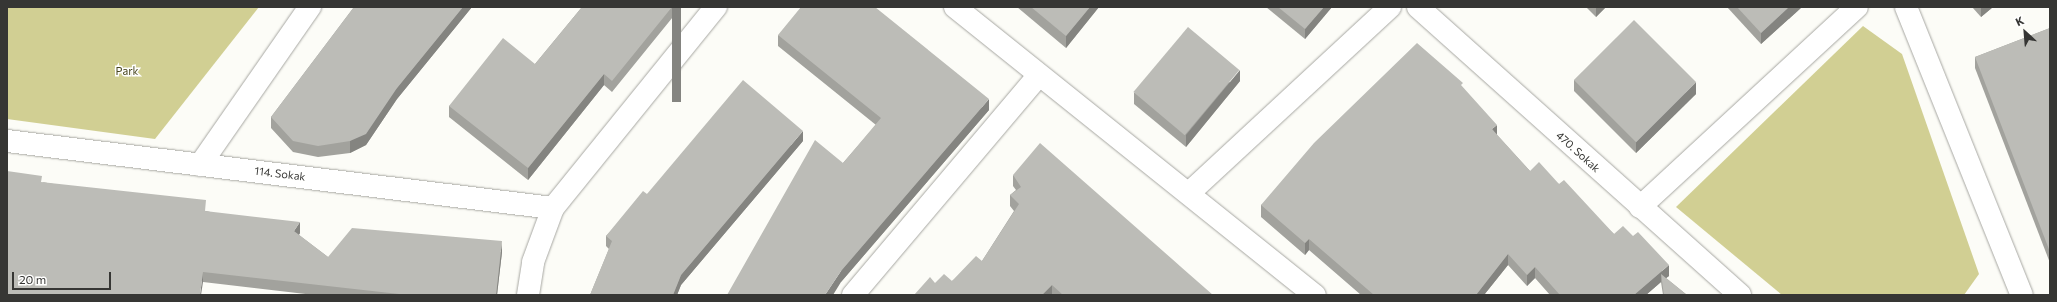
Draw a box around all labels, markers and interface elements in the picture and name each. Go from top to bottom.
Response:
north arrow [2005,12,2045,52]
text: K [2013,13,2026,28]
park label: Park [115,64,139,78]
street label: 470. Sokak [1553,129,1603,175]
street label: 114. Sokak [254,164,306,184]
scale bar [14,264,113,290]
text: 20 m [19,272,46,286]

